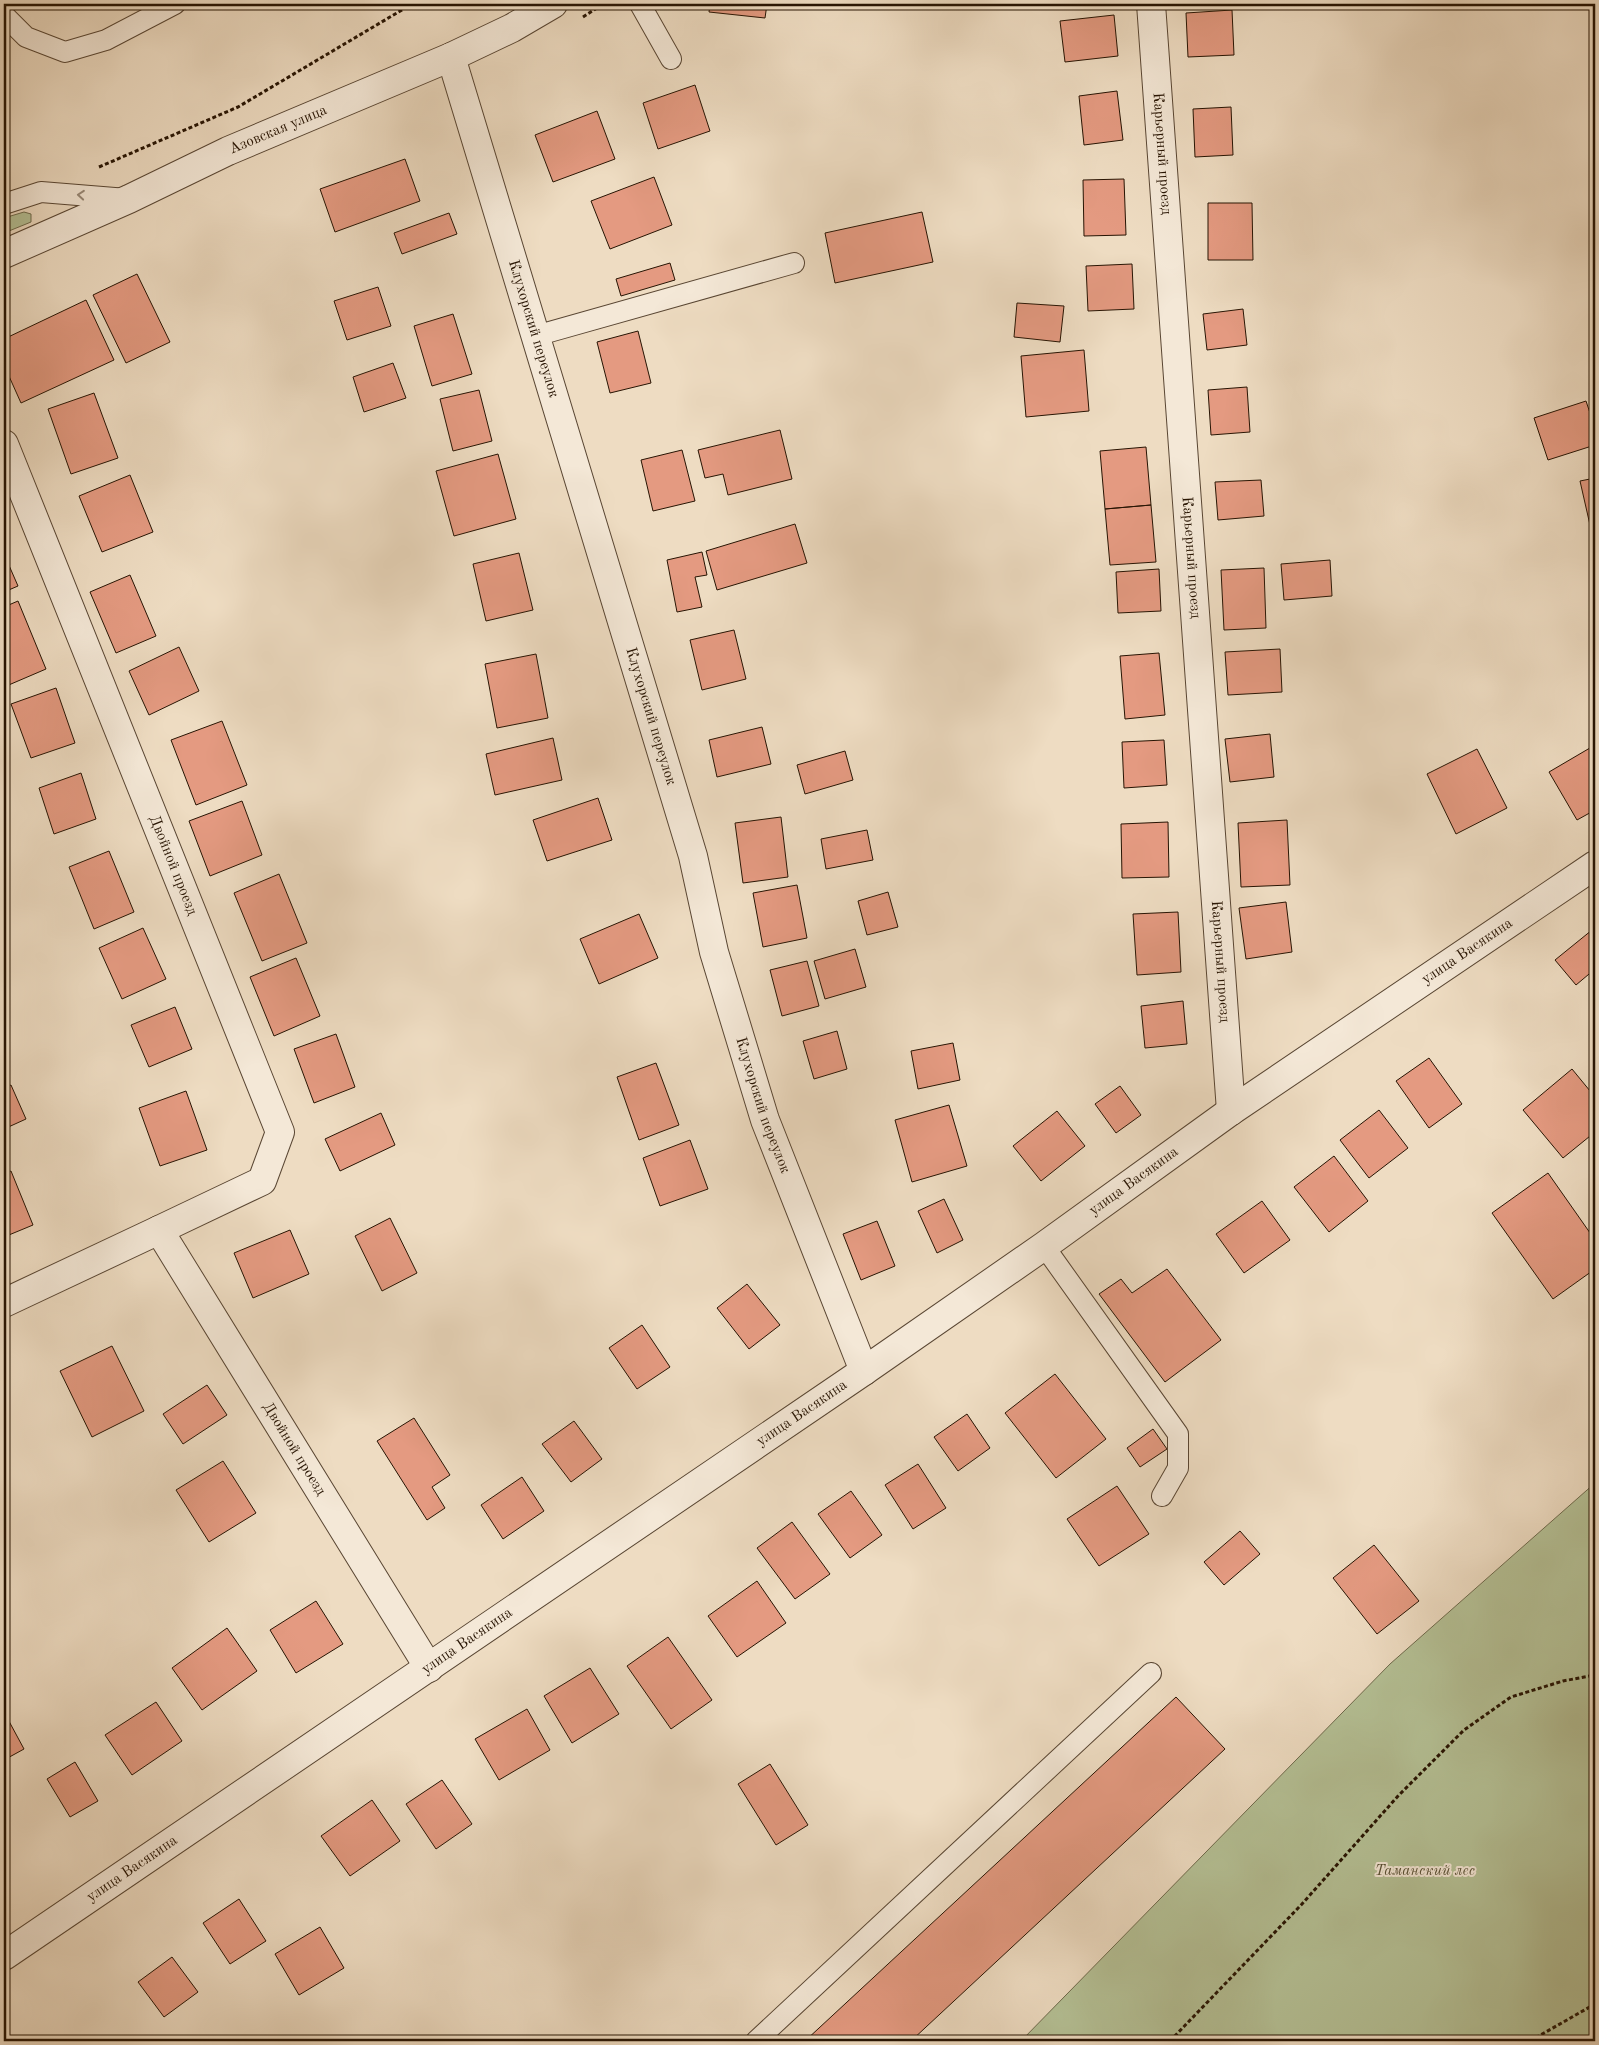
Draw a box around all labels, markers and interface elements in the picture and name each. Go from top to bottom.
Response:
street label: Карьерный проезд [1150,92,1174,216]
street label: Азовская улица [227,102,330,157]
one-way arrow [76,190,84,201]
street label: Клухорский переулок [505,258,561,400]
street label: Карьерный проезд [1179,496,1203,620]
street label: Клухорский переулок [623,646,679,788]
street label: Двойной проезд [146,813,200,918]
street label: Карьерный проезд [1208,900,1232,1024]
street label: улица Васякина [1419,915,1516,987]
street label: Клухорский переулок [733,1035,793,1176]
street label: улица Васякина [1086,1144,1182,1218]
street label: улица Васякина [754,1377,850,1449]
street label: Двойной проезд [260,1400,329,1499]
street label: улица Васякина [419,1605,516,1677]
street label: улица Васякина [84,1832,181,1905]
park label: Таманский лес [1375,1864,1475,1879]

